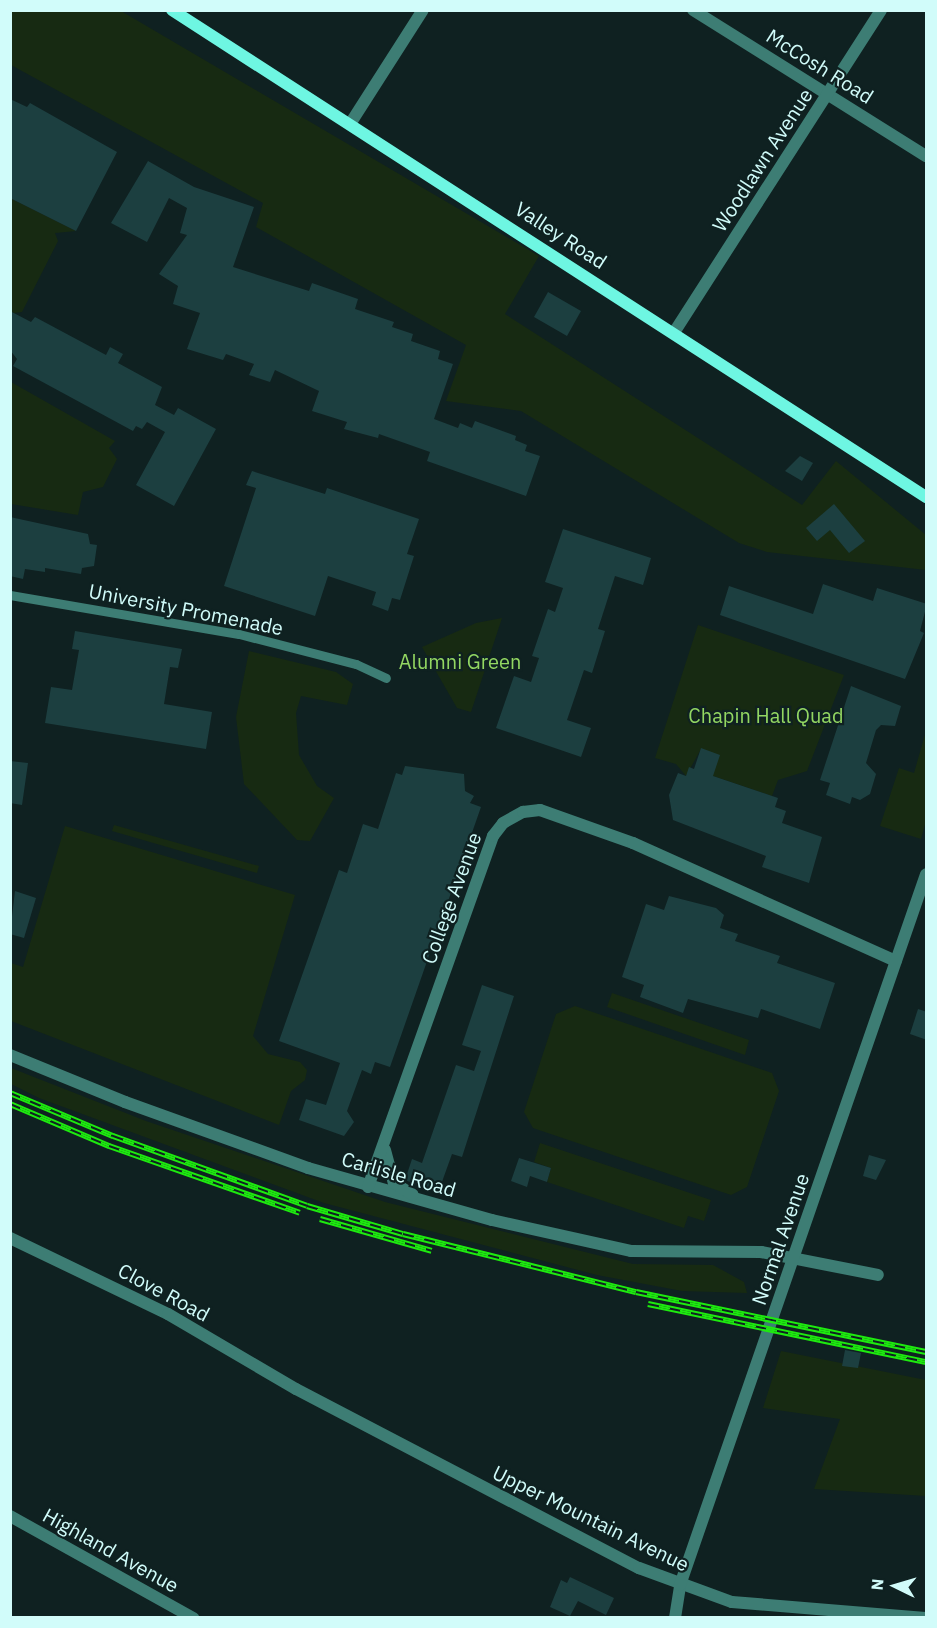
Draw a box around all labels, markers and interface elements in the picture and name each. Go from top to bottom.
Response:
street label: McCosh Road [762,24,878,108]
street label: Woodlawn Avenue [707,84,817,236]
street label: Valley Road [511,196,611,274]
street label: University Promenade [87,578,285,640]
park label: Alumni Green [399,649,521,673]
park label: Chapin Hall Quad [688,703,844,727]
street label: College Avenue [416,829,486,967]
street label: Carlisle Road [339,1146,459,1202]
street label: Normal Avenue [746,1170,814,1308]
street label: Clove Road [114,1258,214,1326]
street label: Upper Mountain Avenue [489,1460,693,1576]
street label: Highland Avenue [39,1503,183,1597]
north arrow [865,1556,925,1616]
text: N [867,1578,888,1591]

